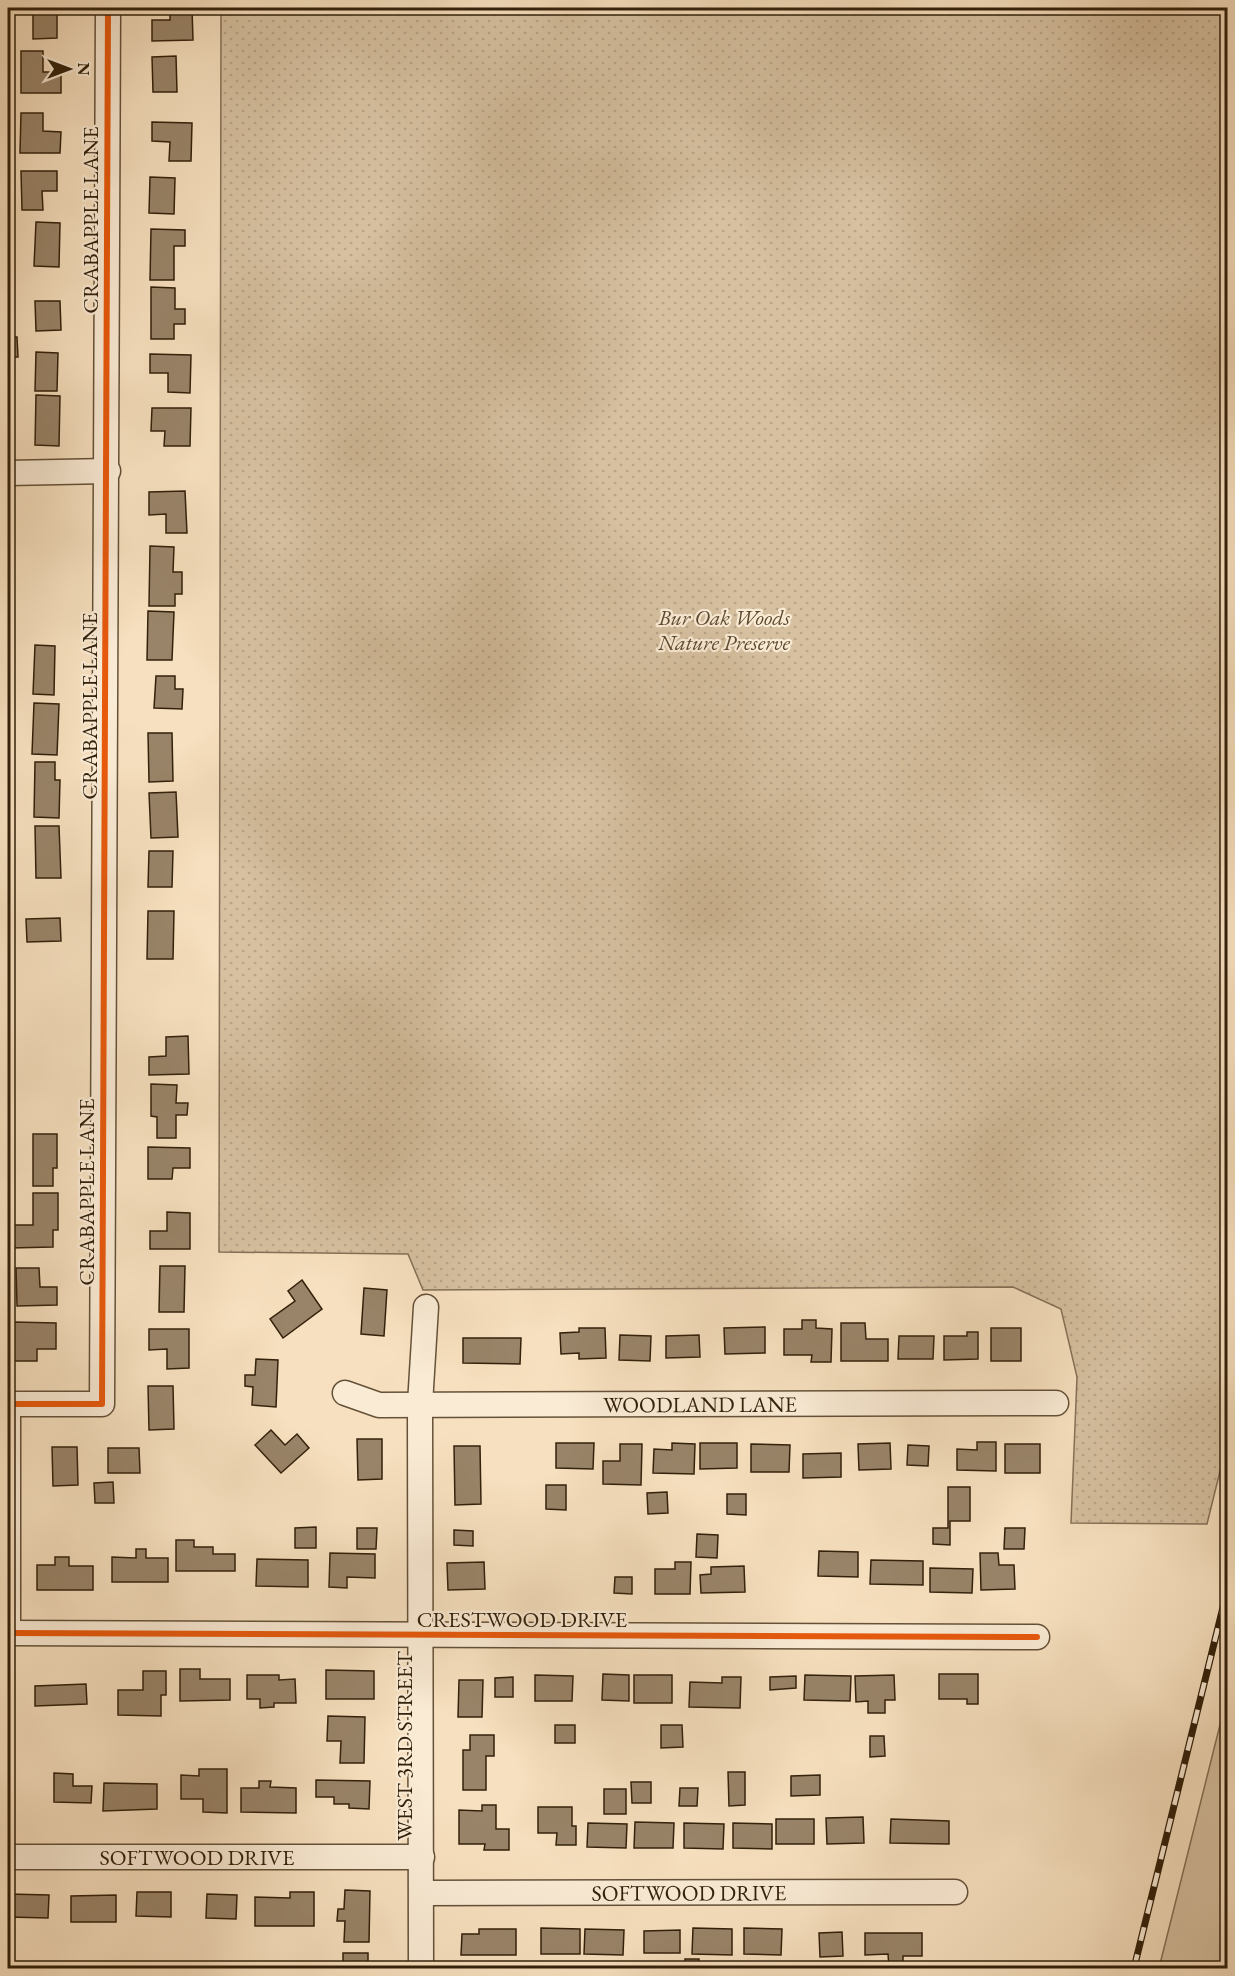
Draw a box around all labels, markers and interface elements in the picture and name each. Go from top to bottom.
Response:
north arrow [39,39,99,99]
text: N [73,63,94,76]
street label: CRABAPPLE LANE [76,126,105,314]
park label: Bur Oak Woods Nature Preserve [657,603,791,657]
street label: CRABAPPLE LANE [75,612,104,800]
street label: CRABAPPLE LANE [72,1098,101,1286]
street label: WOODLAND LANE [603,1389,797,1419]
street label: CRESTWOOD DRIVE [417,1605,627,1634]
street label: WEST 3RD STREET [390,1651,419,1841]
street label: SOFTWOOD DRIVE [100,1843,294,1872]
street label: SOFTWOOD DRIVE [592,1878,786,1907]

